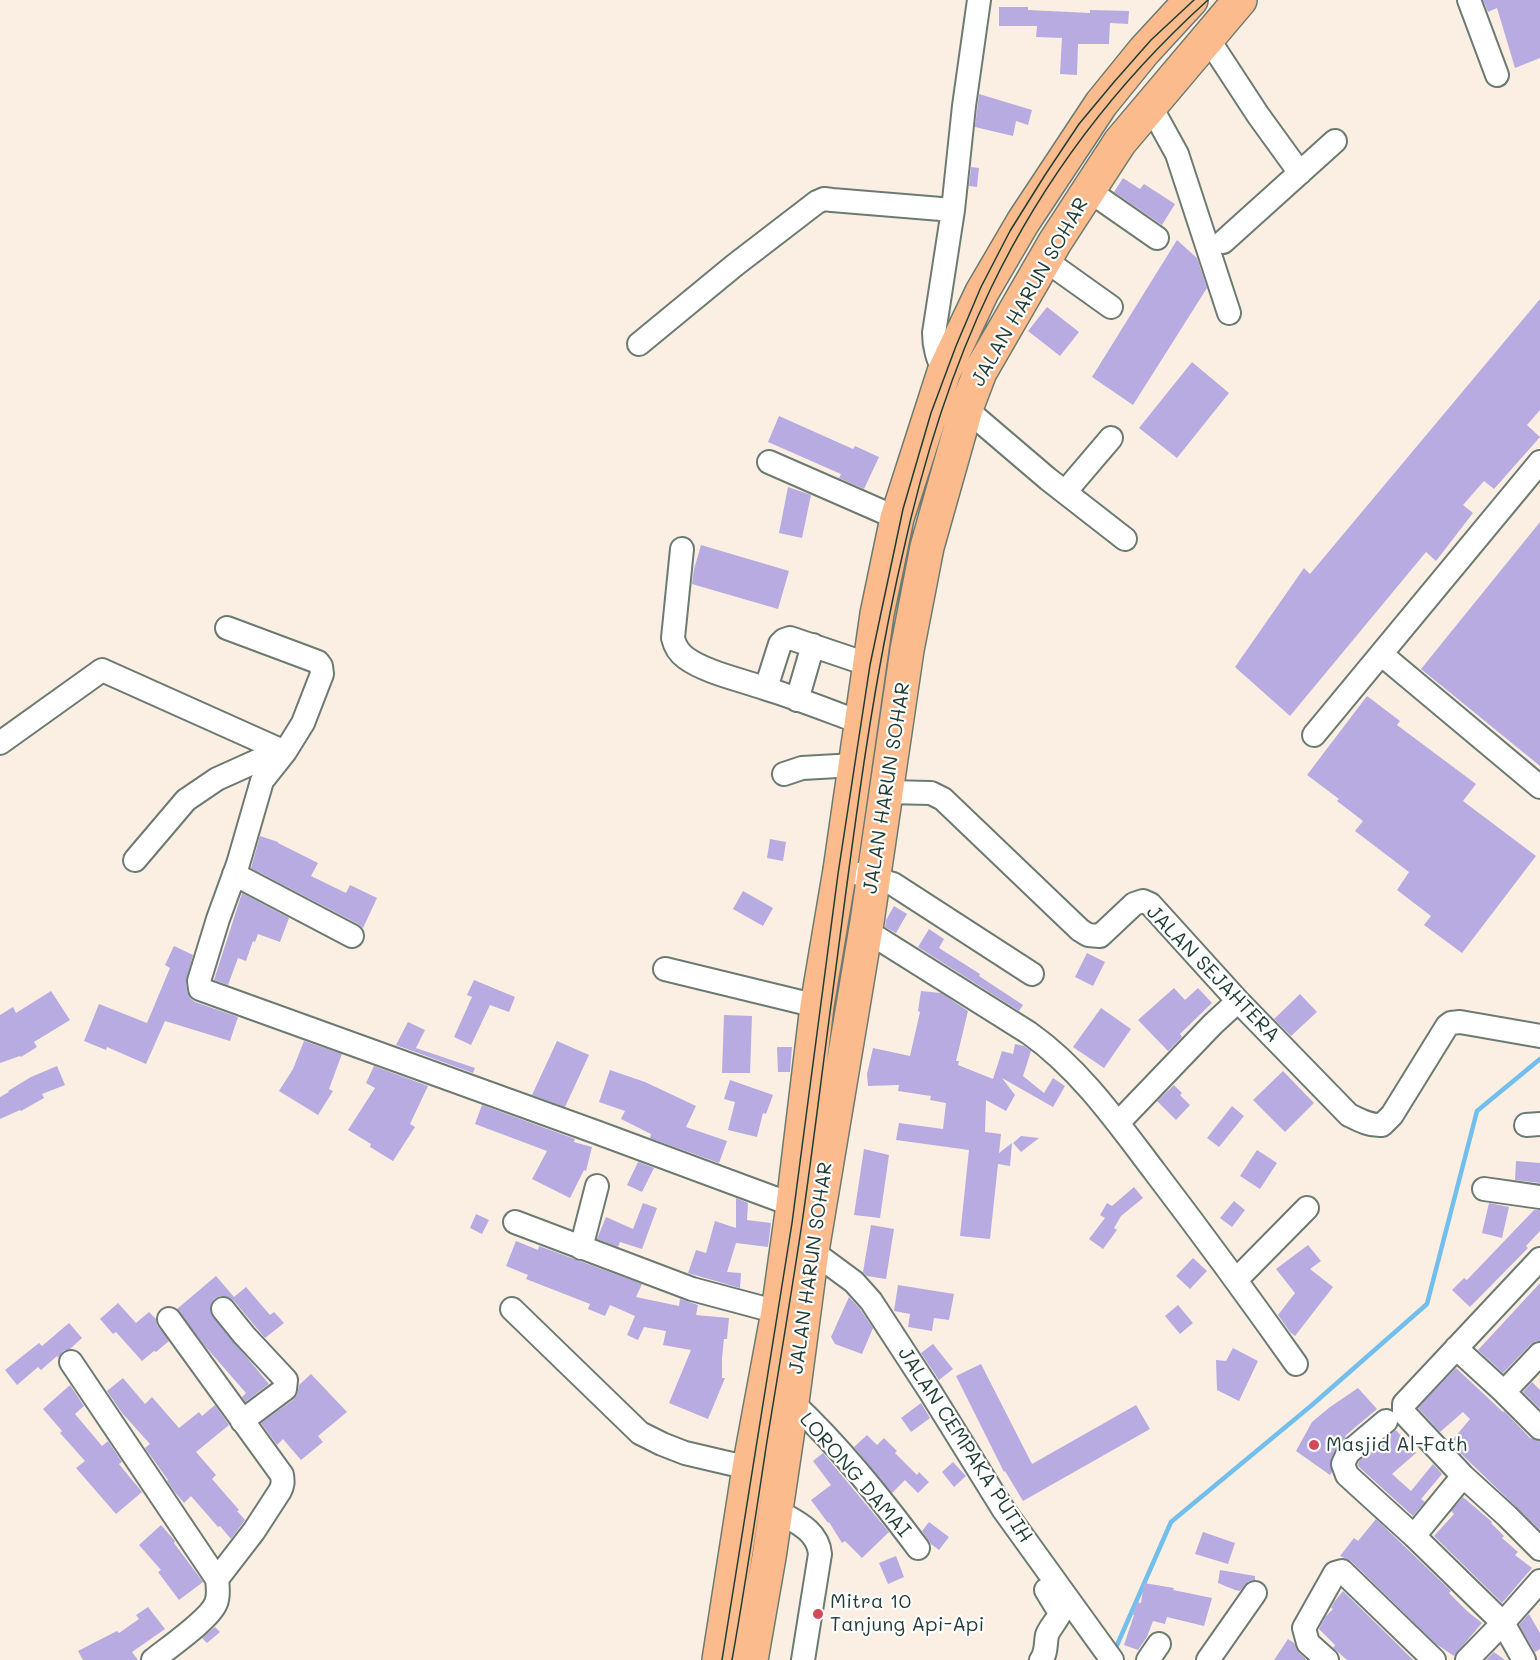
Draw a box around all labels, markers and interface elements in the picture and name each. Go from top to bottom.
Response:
street label: JALAN HARUN SOHAR [966,193,1094,391]
street label: JALAN HARUN SOHAR [858,681,916,895]
street label: JALAN SEJAHTERA [1141,900,1285,1048]
street label: JALAN HARUN SOHAR [784,1160,838,1376]
street label: JALAN CEMPAKA PUTIH [893,1343,1037,1547]
street label: LORONG DAMAI [794,1408,916,1542]
place label: Masjid Al-Fath [1326,1433,1467,1457]
marker: Masjid Al-Fath [1307,1438,1321,1452]
place label: Mitra 10 Tanjung Api-Api [830,1590,984,1637]
marker: Mitra 10 Tanjung Api-Api [811,1607,825,1621]

